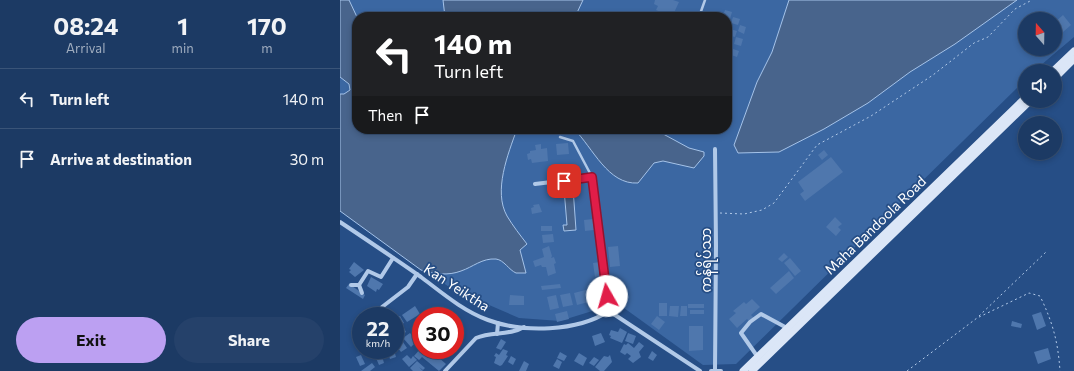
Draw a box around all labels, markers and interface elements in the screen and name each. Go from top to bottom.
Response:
text: 08:24 [53,11,118,40]
text: 1 [177,11,188,40]
text: 170 [247,11,287,40]
north arrow [1018,12,1062,56]
map controls [1018,12,1062,160]
text: 140 m [434,26,512,60]
icon: left [368,28,420,80]
text: Arrival [66,40,105,56]
text: min [172,40,194,56]
text: m [261,40,273,56]
text: Turn left [434,60,503,82]
button: sound [1018,64,1062,108]
icon: left [16,88,38,110]
text: Turn left [50,90,109,108]
text: 140 m [283,90,324,108]
icon: arrive [411,104,433,126]
text: Then [368,106,403,124]
button: layers [1018,116,1062,160]
icon: arrive [16,148,38,170]
text: Arrive at destination [50,150,192,168]
text: 30 m [290,150,324,168]
pin [547,164,581,198]
icon: arrive [553,170,575,192]
street label: Maha Bandoola Road [821,172,929,278]
street label: ကန်ရိပ်သာ [696,228,718,292]
street label: Kan Yeiktha [421,259,493,315]
position arrow [586,275,628,317]
speed limit sign: 30 [412,307,464,359]
text: 22 [367,316,389,340]
button: Exit [16,317,166,363]
button: Share [174,317,324,363]
text: km/h [366,337,390,349]

